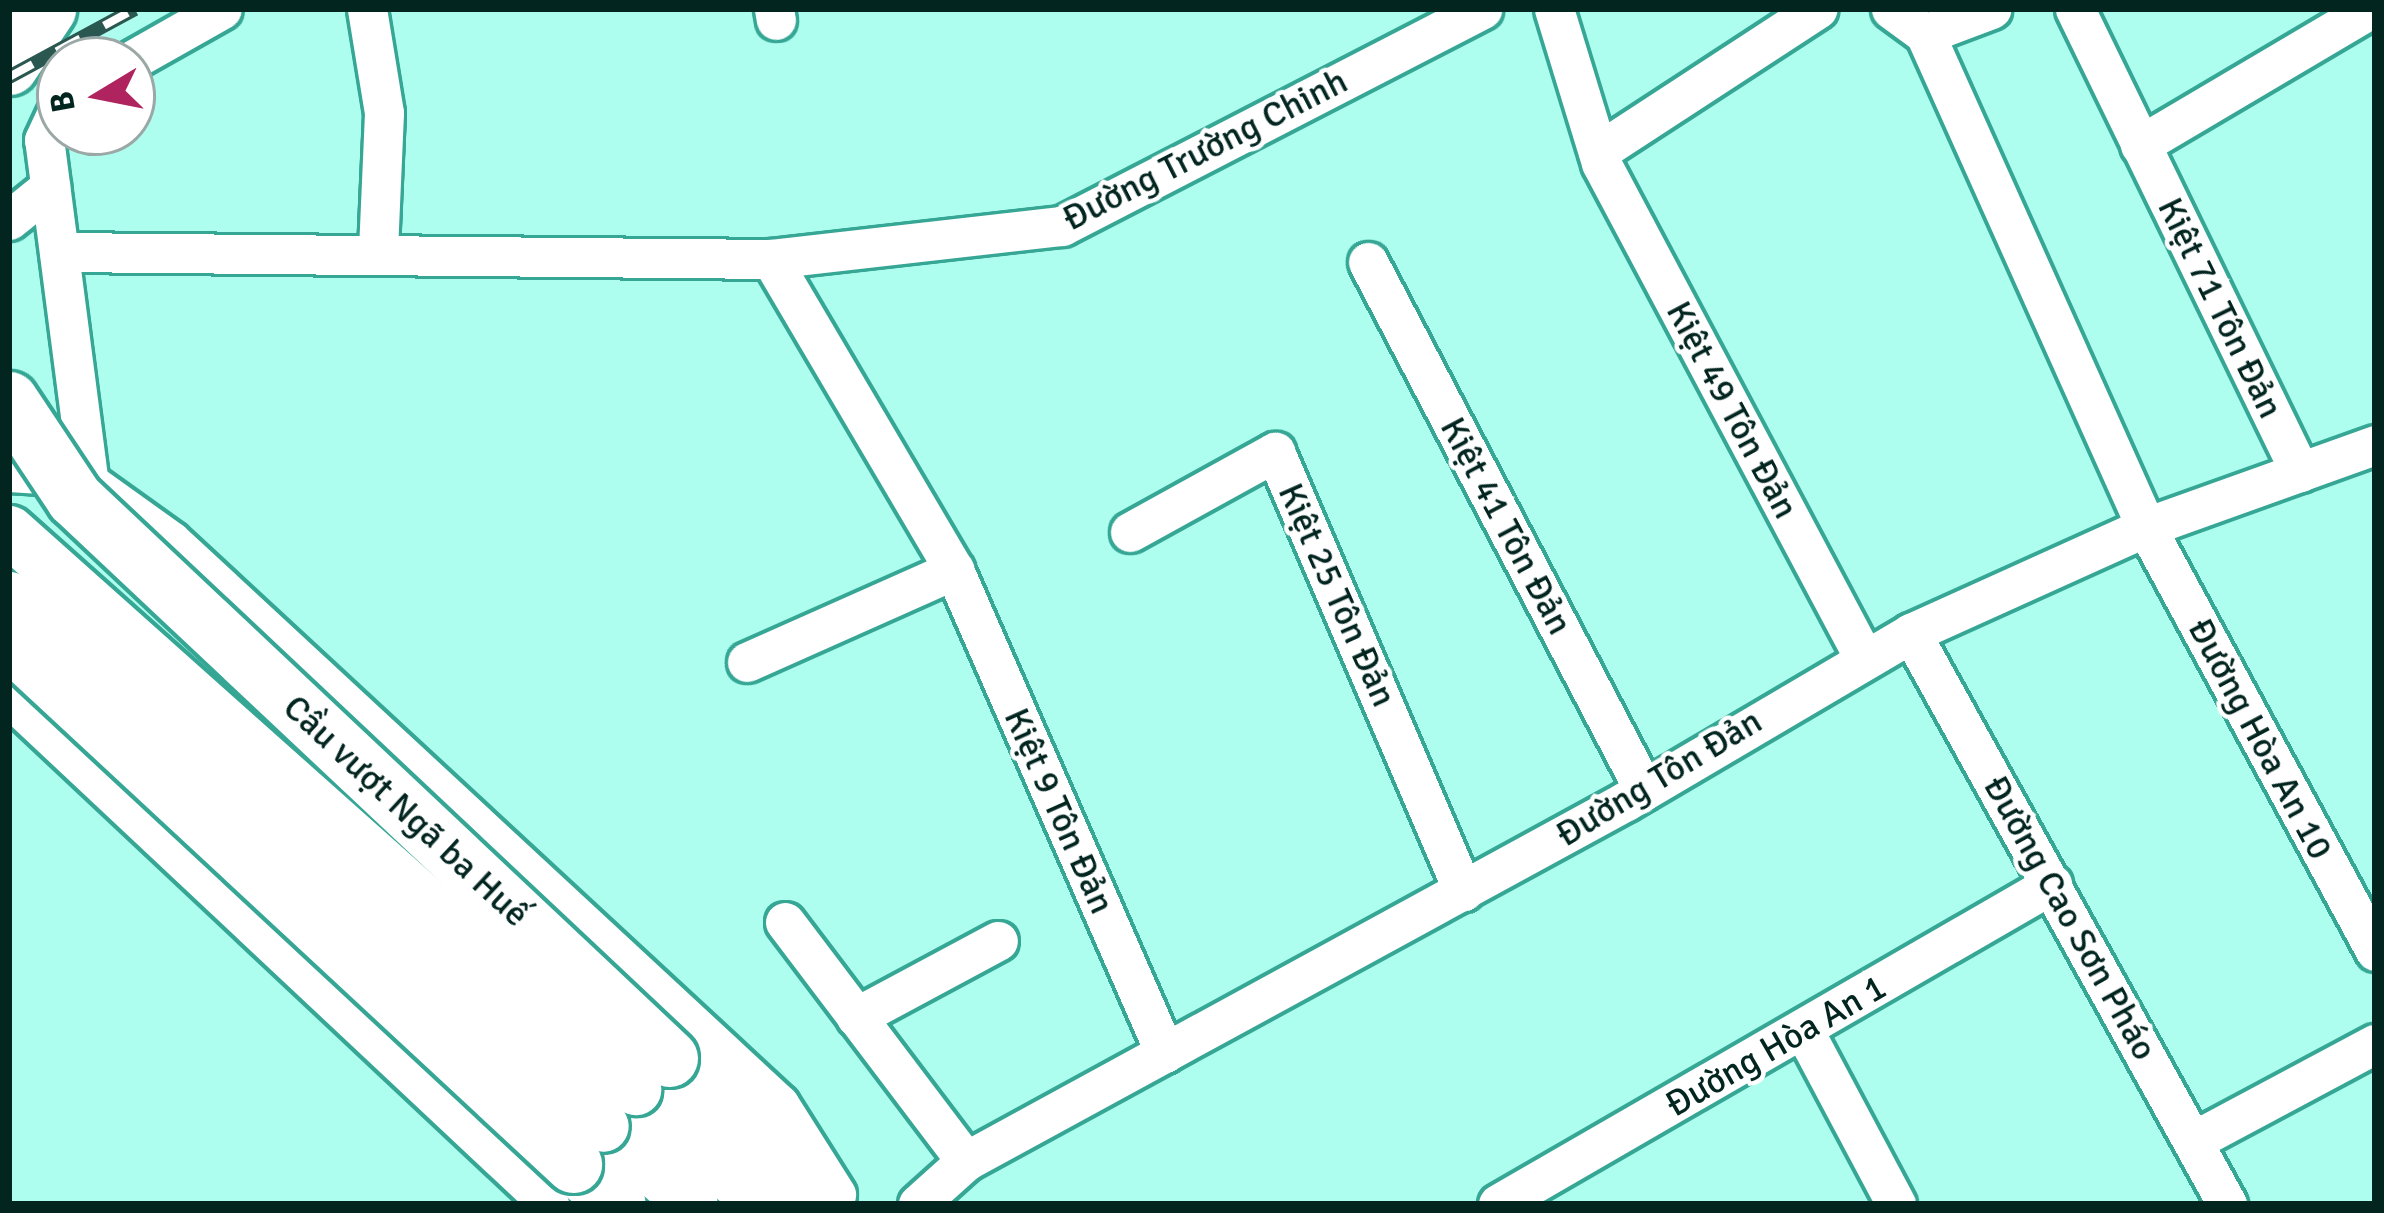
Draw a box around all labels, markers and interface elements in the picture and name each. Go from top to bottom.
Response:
north arrow [36,36,156,156]
street label: Đường Trường Chinh [1055,60,1355,240]
text: B [41,88,85,115]
street label: Kiệt 71 Tôn Đản [2148,191,2292,425]
street label: Kiệt 49 Tôn Đản [1657,294,1807,526]
street label: Kiệt 41 Tôn Đản [1431,410,1581,642]
street label: Kiệt 25 Tôn Đản [1268,477,1406,713]
street label: Đường Hòa An 10 [2178,611,2342,867]
street label: Cầu vượt Ngã ba Huế [274,686,538,936]
street label: Đường Tôn Đản [1548,700,1770,856]
street label: Kiệt 9 Tôn Đản [994,702,1124,920]
street label: Đường Cao Sơn Pháo [1974,768,2166,1068]
street label: Đường Hòa An 1 [1658,965,1894,1127]

